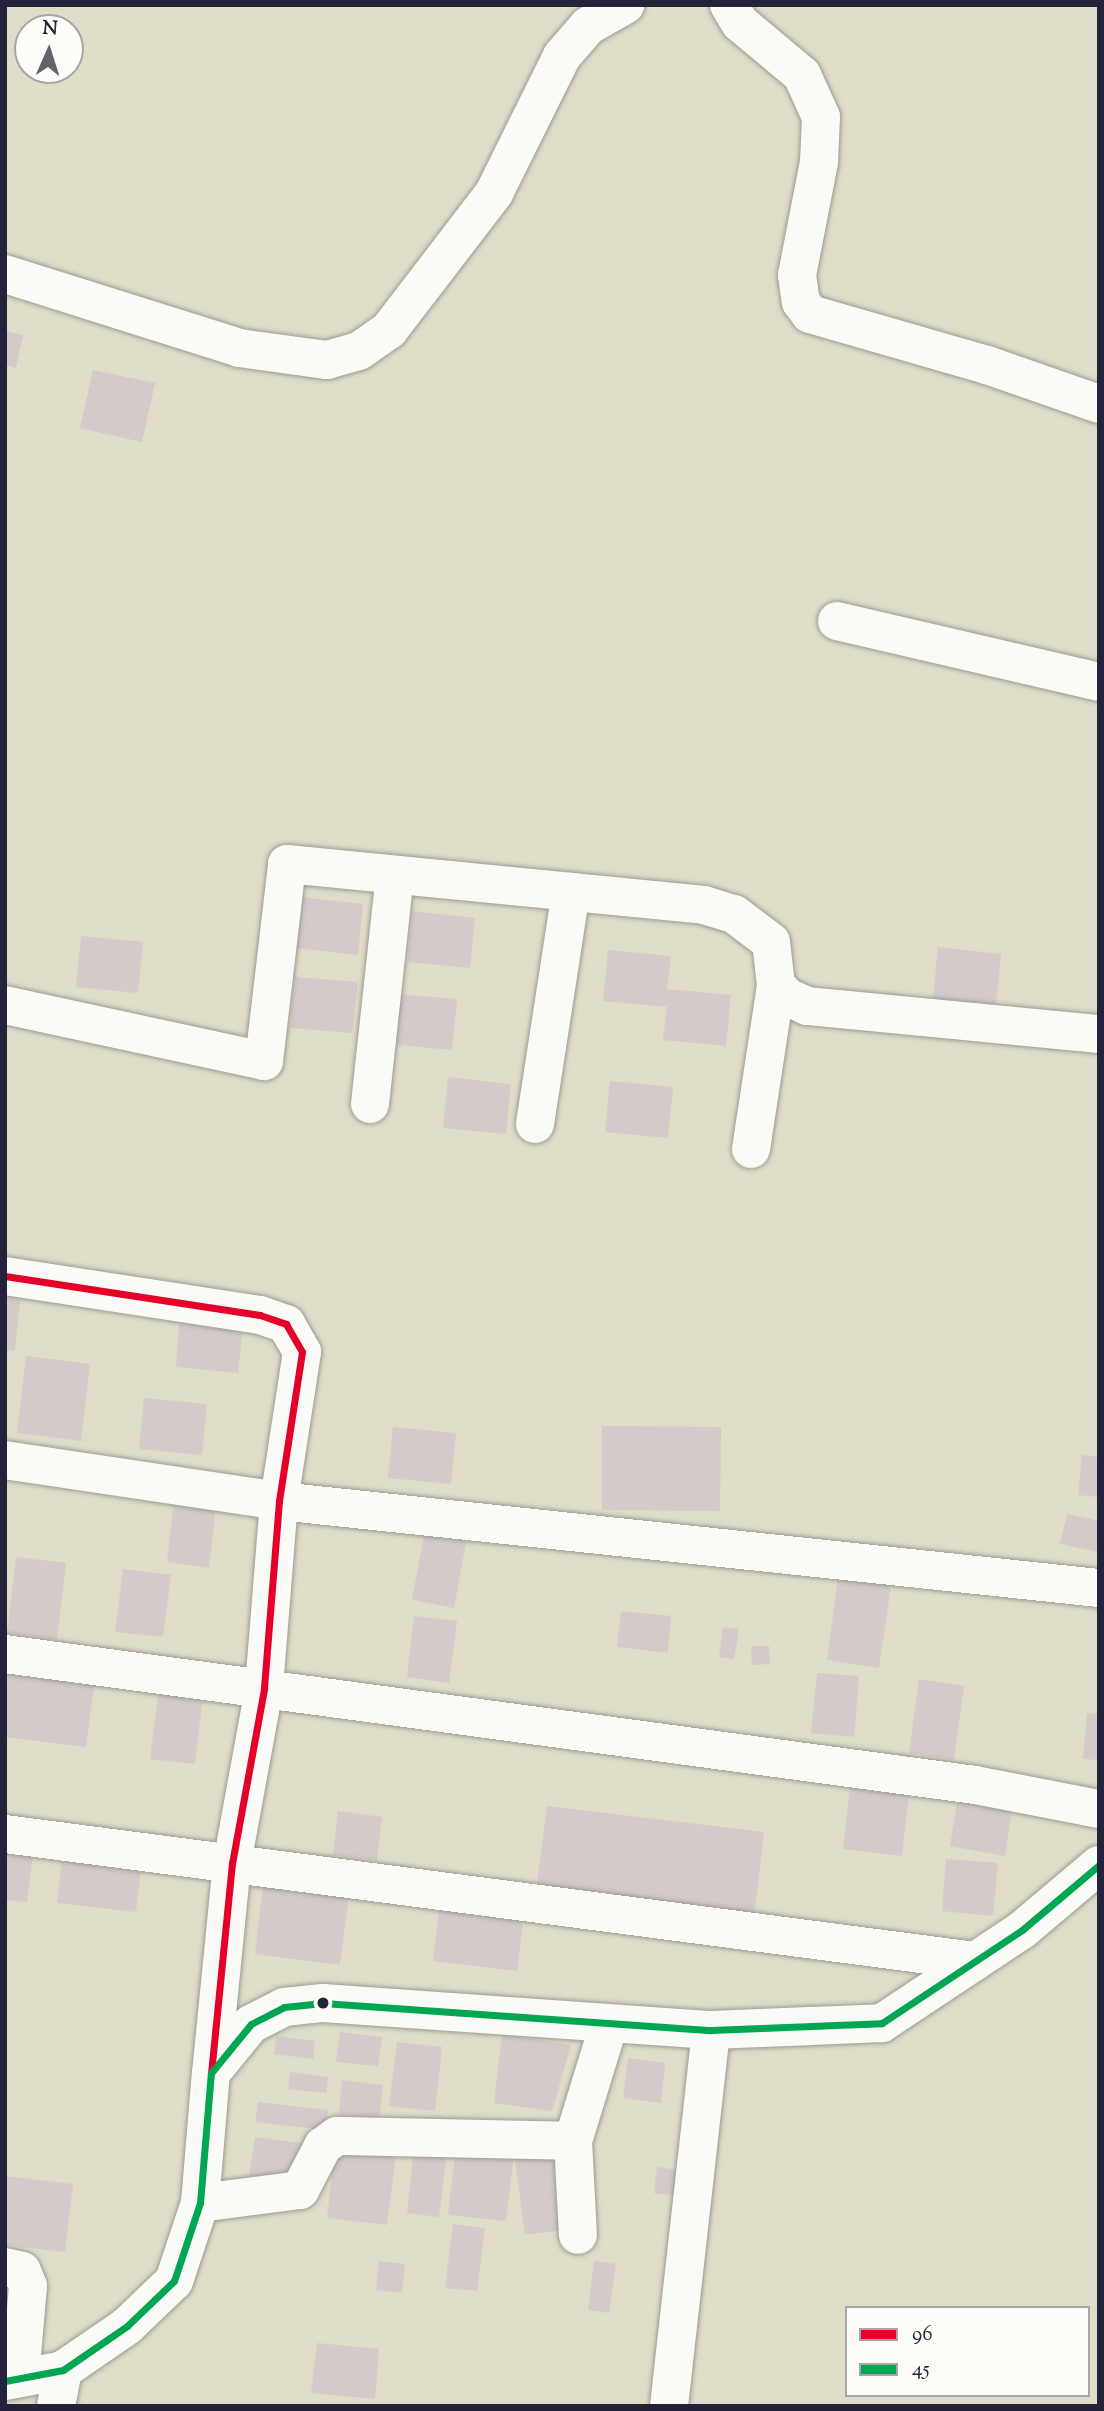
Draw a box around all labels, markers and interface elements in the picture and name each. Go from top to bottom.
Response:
north arrow [14,14,84,84]
text: N [42,16,58,43]
unlabelled marker [316,1996,330,2010]
legend [845,2306,1090,2397]
text: 96 [912,2320,933,2350]
text: 45 [912,2355,930,2385]

